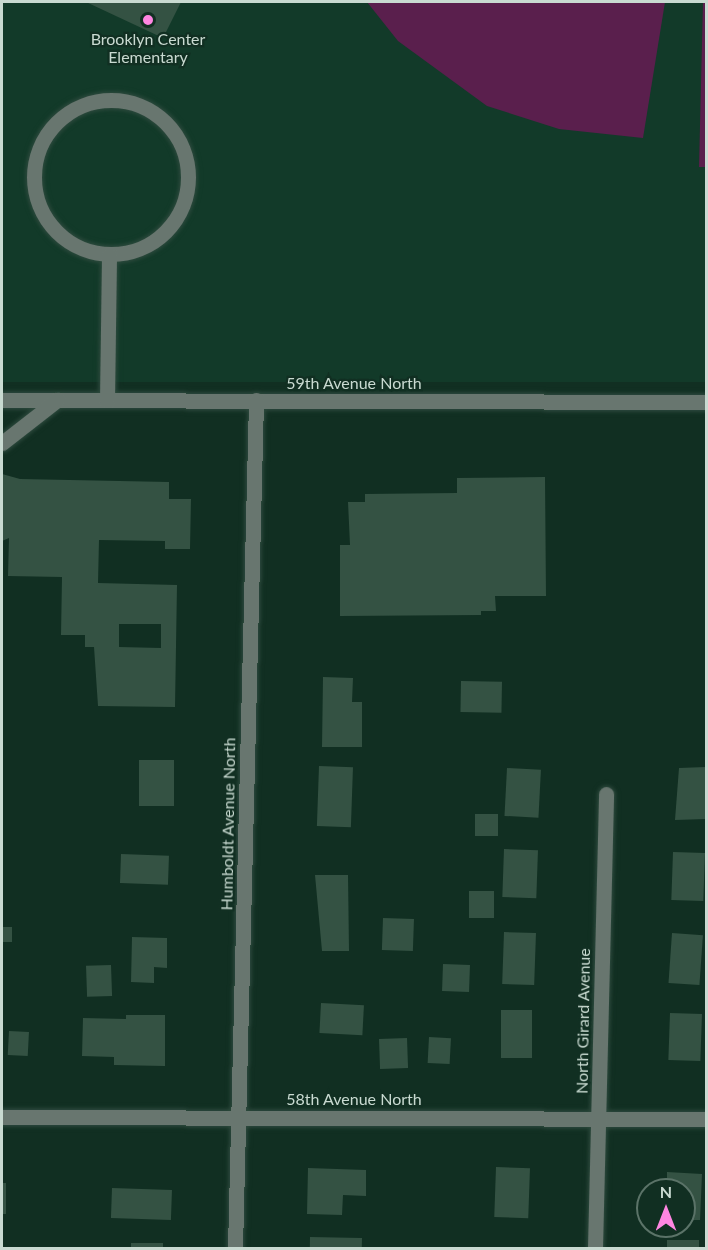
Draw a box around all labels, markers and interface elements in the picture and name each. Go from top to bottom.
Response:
marker: Brooklyn Center Elementary [141,13,155,27]
place label: Brooklyn Center Elementary [91,29,205,67]
street label: 59th Avenue North [286,373,422,393]
street label: Humboldt Avenue North [217,737,239,911]
street label: North Girard Avenue [572,948,594,1094]
street label: 58th Avenue North [286,1089,422,1109]
north arrow [636,1178,696,1238]
text: N [660,1182,672,1201]

